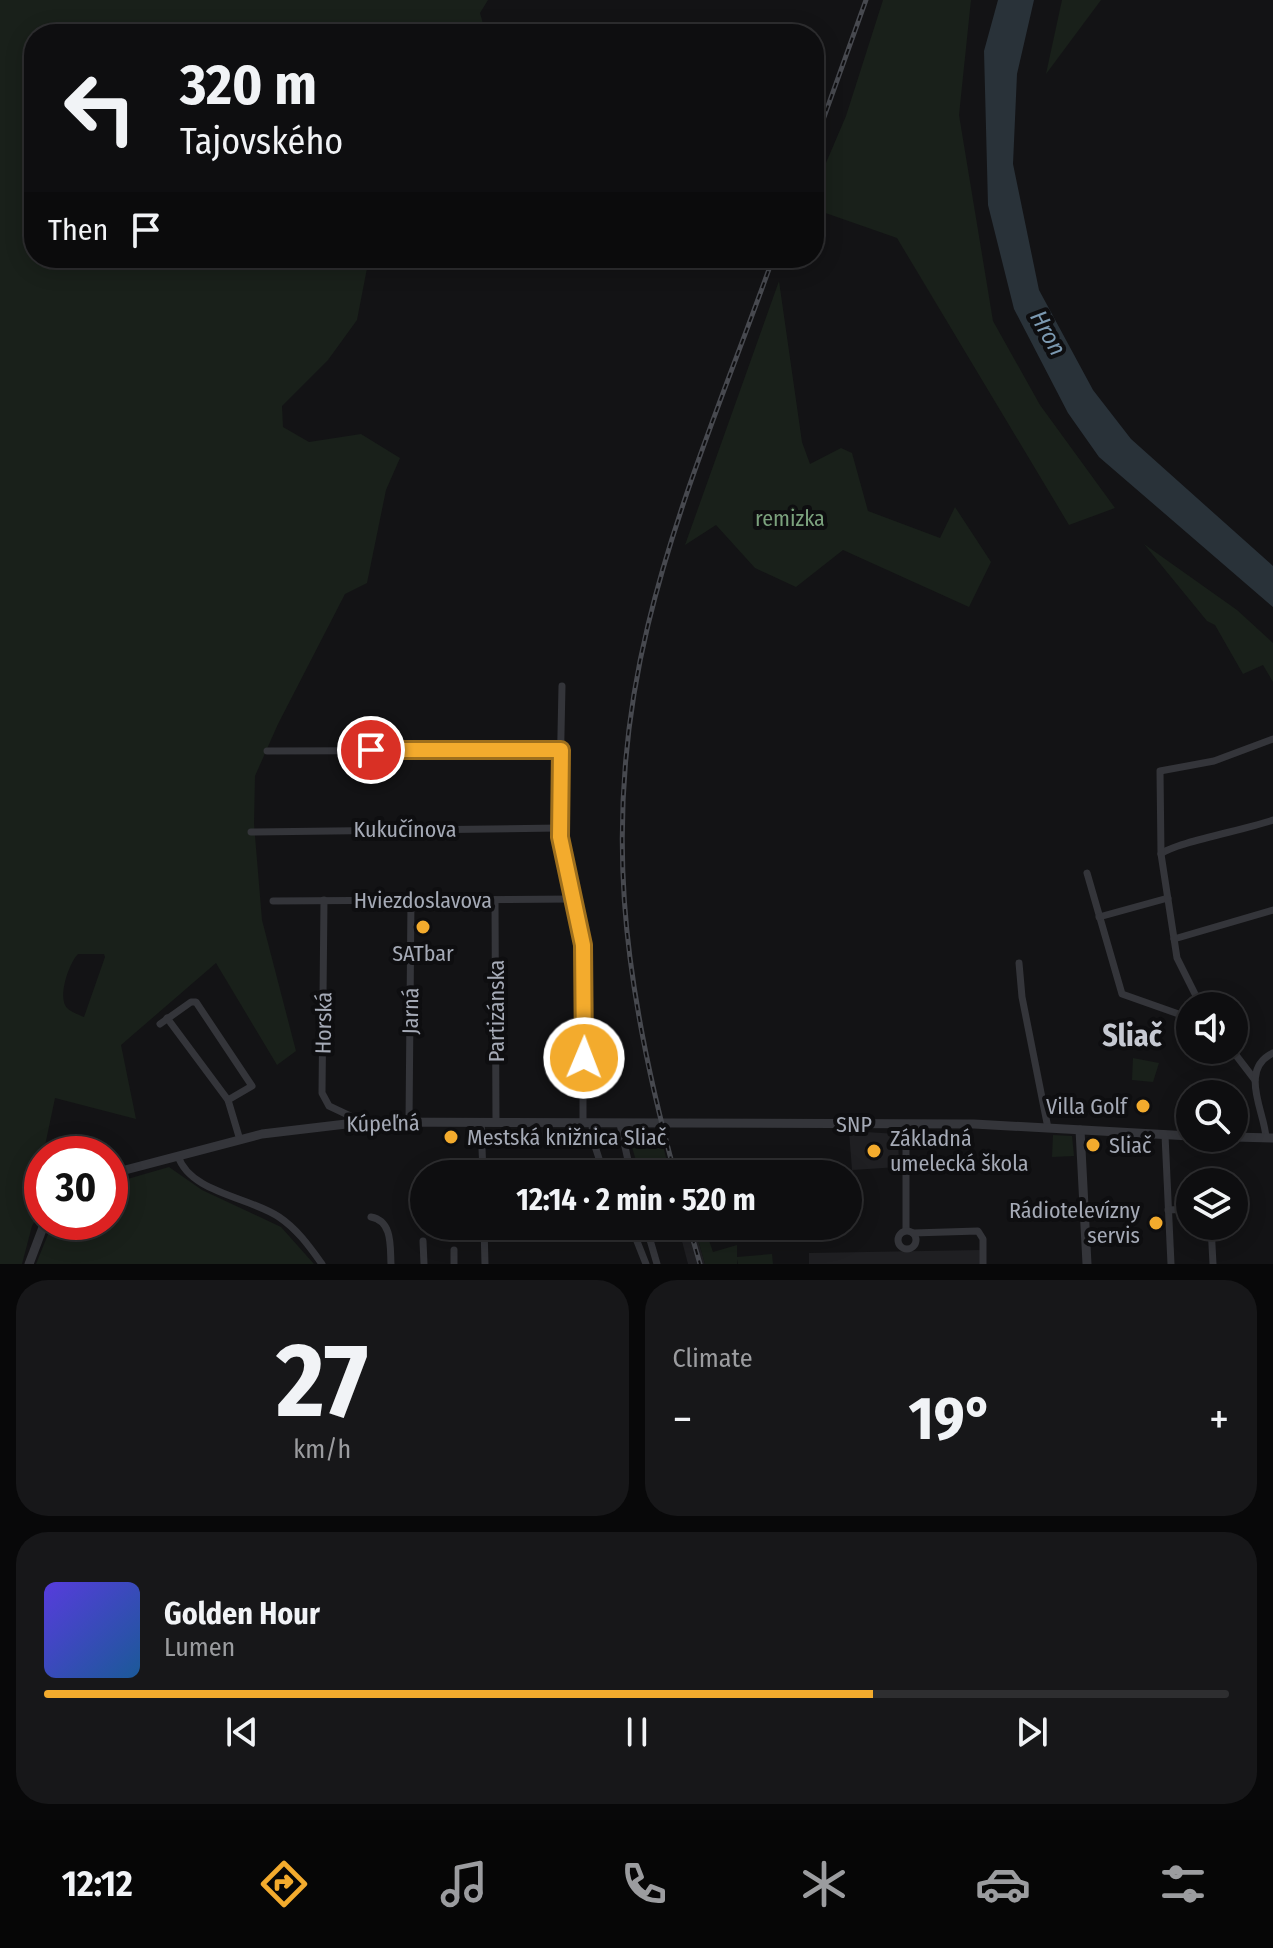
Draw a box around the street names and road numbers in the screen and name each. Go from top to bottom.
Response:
street label: Kukučínova [354,816,456,843]
street label: Hviezdoslavova [354,887,492,914]
street label: Partizánska [483,960,510,1062]
street label: Jarná [397,987,424,1035]
street label: Horská [309,992,338,1054]
street label: Kúpeľná [346,1109,420,1138]
street label: SNP [836,1111,872,1138]

